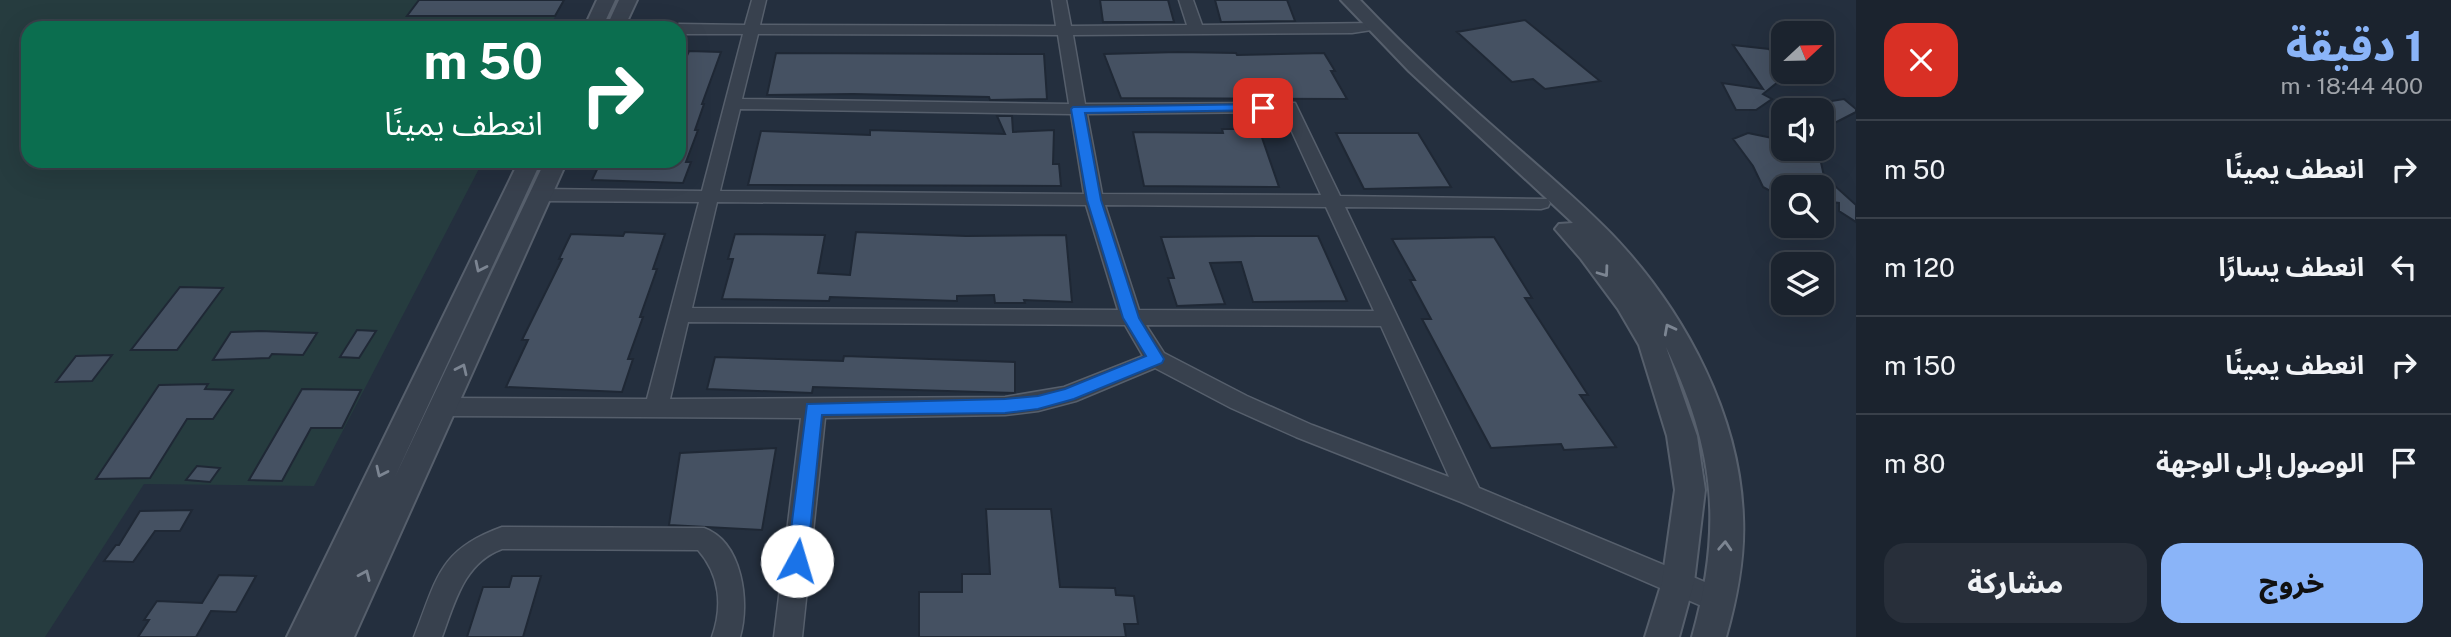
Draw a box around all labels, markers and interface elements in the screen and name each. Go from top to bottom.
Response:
north arrow [1771,21,1834,84]
map controls [1771,21,1834,315]
text: 1 دقيقة [2286,21,2423,70]
button: close [1884,23,1958,97]
text: 50 m [423,32,543,90]
icon: right [567,49,658,140]
text: 400 m · 18:44 [2281,72,2423,99]
pin [1233,78,1293,138]
icon: arrive [1244,89,1282,127]
button: sound [1771,98,1834,161]
text: انعطف يمينًا [384,105,543,142]
icon: right [2385,150,2423,188]
text: انعطف يمينًا [2225,153,2364,184]
text: 50 m [1884,154,1945,185]
button: search [1771,175,1834,238]
icon: left [2385,248,2423,286]
text: انعطف يسارًا [2218,251,2364,282]
button: layers [1771,252,1834,315]
text: 120 m [1884,252,1955,283]
one-way arrow [474,260,488,272]
one-way arrow [1595,264,1608,276]
one-way arrow [1664,324,1677,337]
icon: right [2385,346,2423,384]
text: انعطف يمينًا [2225,349,2364,380]
text: 150 m [1884,350,1956,381]
one-way arrow [454,364,468,376]
icon: arrive [2385,444,2423,482]
text: الوصول إلى الوجهة [2156,447,2364,478]
text: 80 m [1884,448,1945,479]
one-way arrow [375,465,389,477]
position arrow [760,524,834,598]
one-way arrow [1717,540,1732,551]
button: مشاركة [1884,543,2147,623]
button: خروج [2161,543,2423,623]
one-way arrow [357,569,371,582]

